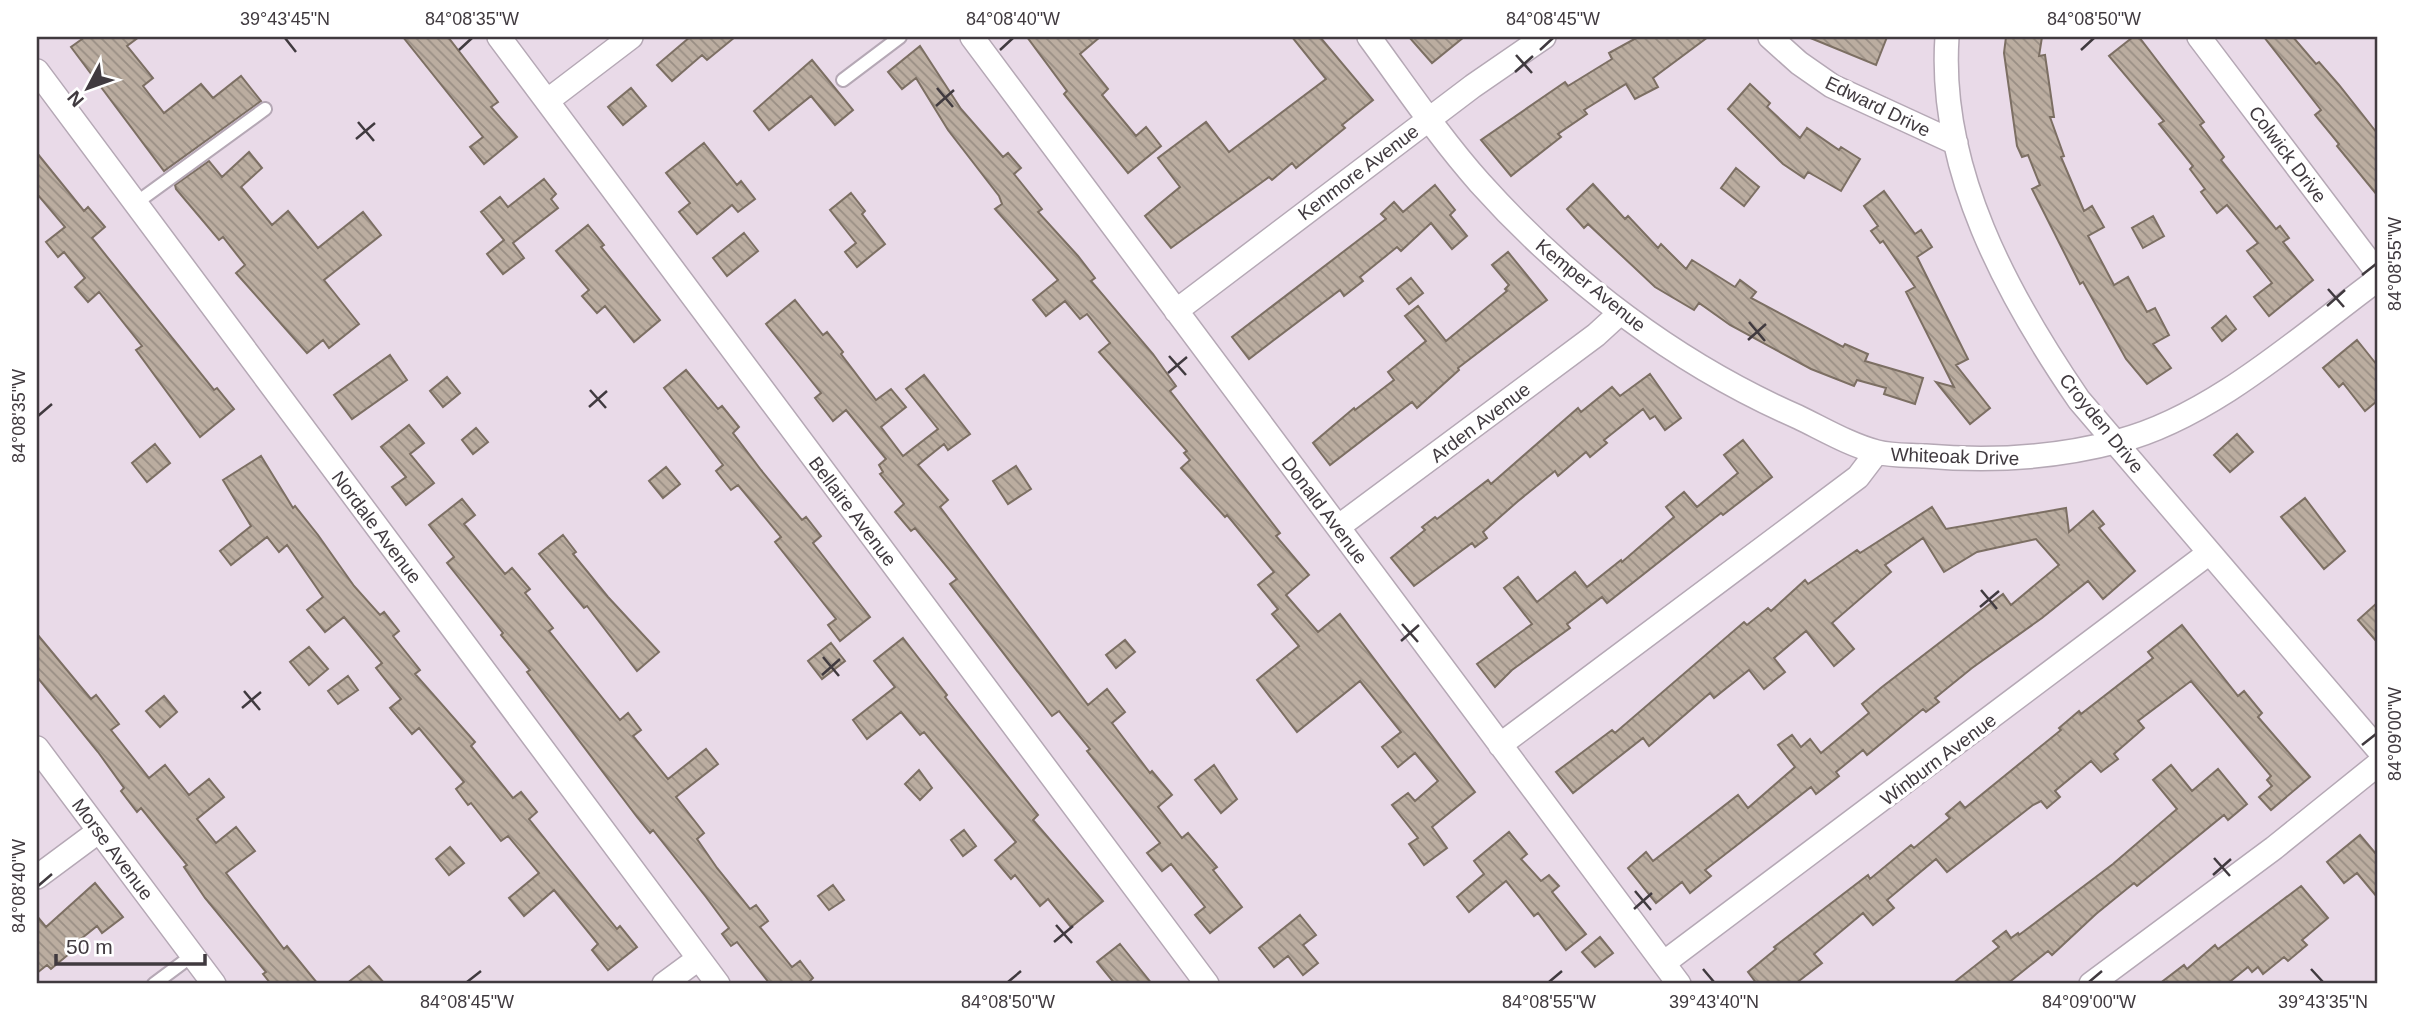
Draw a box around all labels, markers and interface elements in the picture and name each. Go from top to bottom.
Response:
text: 39°43'45"N [240,9,330,29]
text: 84°08'35"W [425,9,519,29]
text: 84°08'40"W [966,9,1060,29]
text: 84°08'45"W [1506,9,1600,29]
text: 84°08'50"W [2047,9,2141,29]
north arrow [52,52,122,122]
street label: Edward Drive [1822,72,1934,141]
text: N [63,87,88,111]
street label: Colwick Drive [2245,102,2331,207]
street label: Kenmore Avenue [1294,120,1423,225]
text: 84°08'55"W [2385,217,2405,311]
street label: Kemper Avenue [1532,235,1650,336]
text: 84°08'35"W [9,369,29,463]
street label: Croyden Drive [2055,370,2148,477]
street label: Arden Avenue [1426,378,1534,467]
street label: Whiteoak Drive [1890,444,2020,469]
street label: Bellaire Avenue [805,452,901,570]
street label: Donald Avenue [1278,453,1372,568]
street label: Nordale Avenue [328,467,426,587]
text: 84°09'00"W [2385,687,2405,781]
street label: Winburn Avenue [1876,709,2000,810]
street label: Morse Avenue [68,795,157,904]
text: 84°08'40"W [9,839,29,933]
scale bar [56,923,205,967]
text: 50 m [66,935,113,958]
text: 84°08'45"W [420,992,514,1012]
text: 84°08'50"W [961,992,1055,1012]
text: 84°08'55"W [1502,992,1596,1012]
text: 39°43'40"N [1669,992,1759,1012]
text: 84°09'00"W [2042,992,2136,1012]
text: 39°43'35"N [2278,992,2368,1012]

